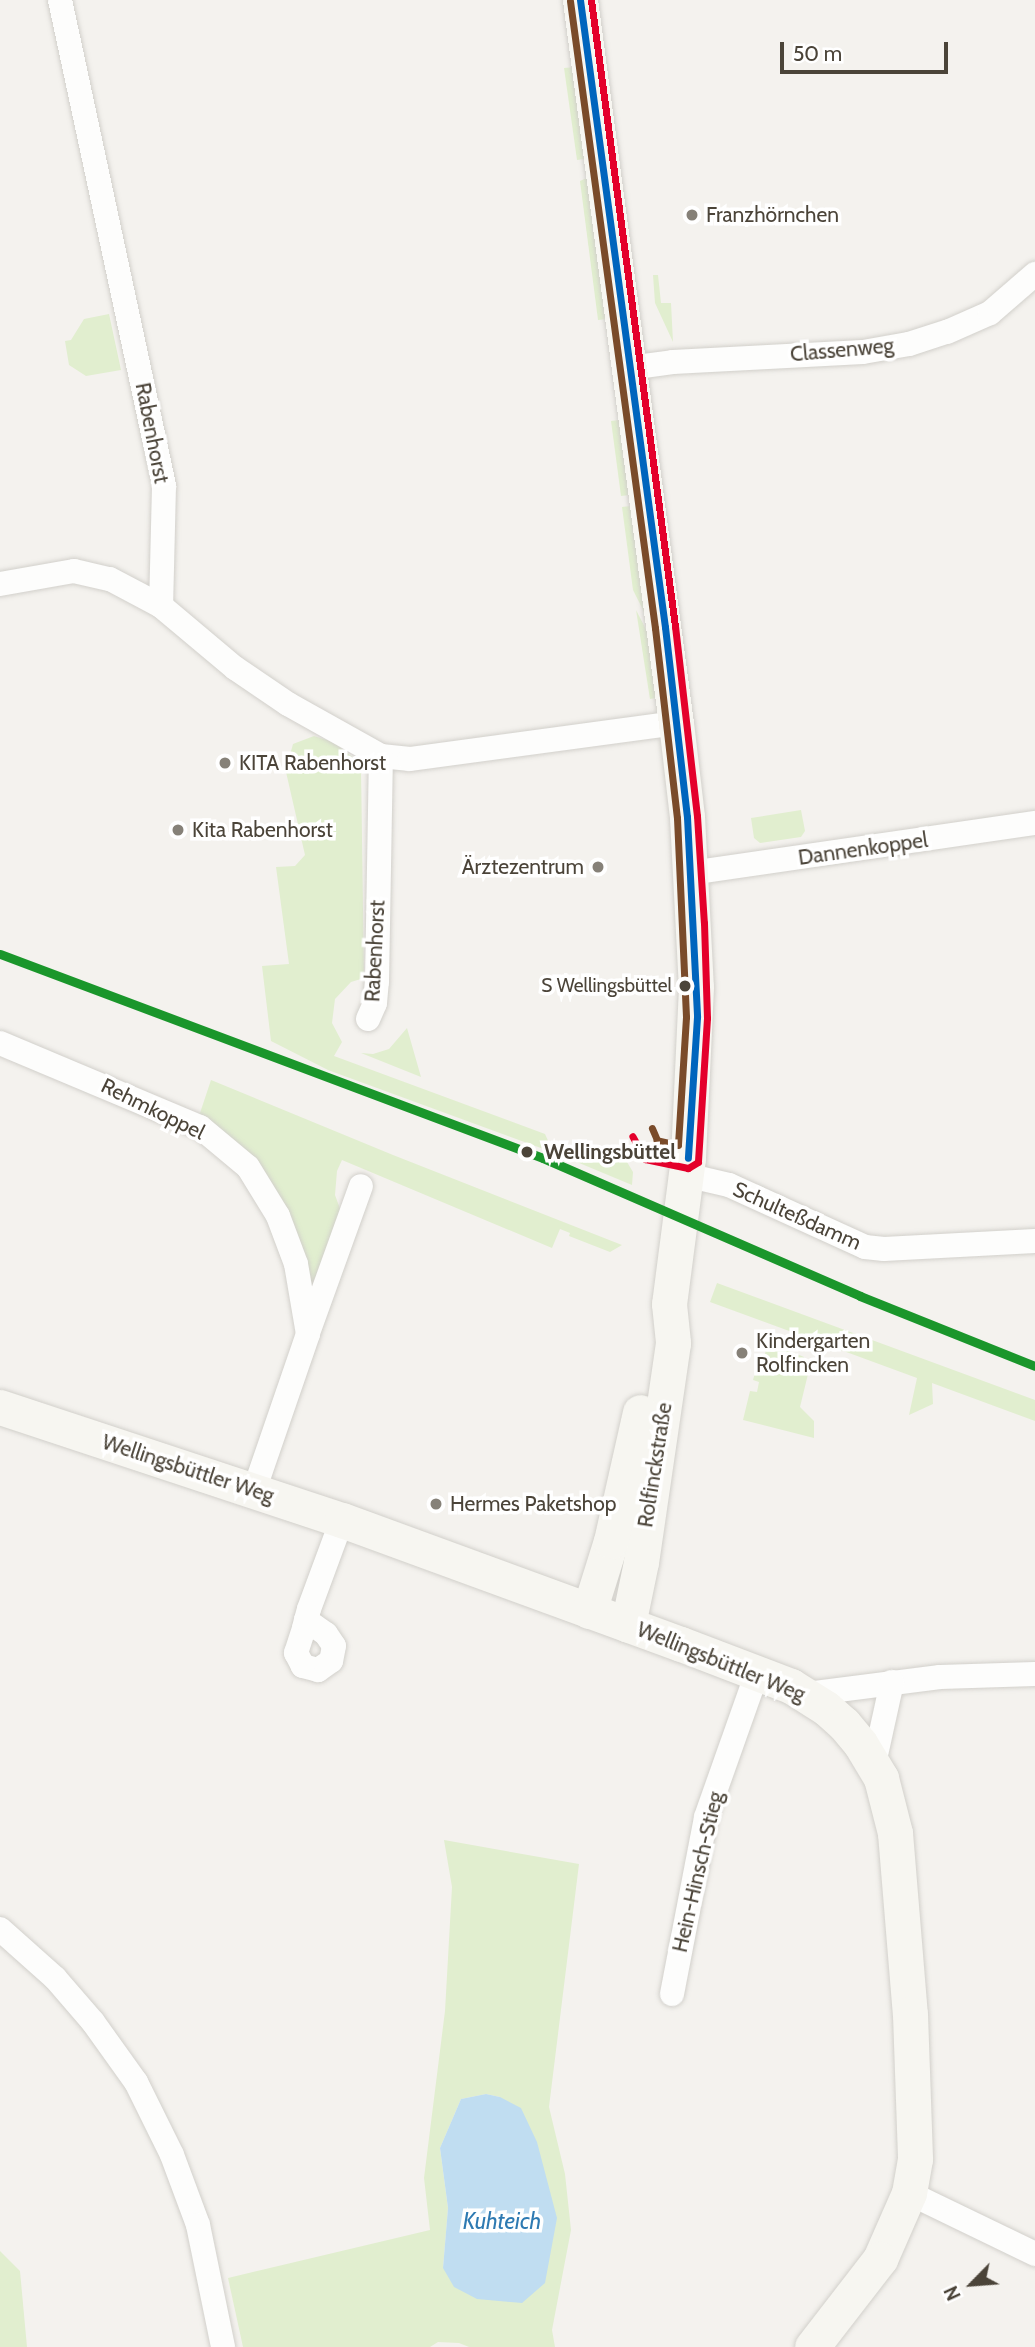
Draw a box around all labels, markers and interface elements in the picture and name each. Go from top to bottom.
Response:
scale bar [783,28,951,72]
text: 50 m [793,41,842,66]
place label: Franzhörnchen [706,202,839,228]
marker: Franzhörnchen [684,207,700,223]
street label: Classenweg [789,333,895,367]
street label: Rabenhorst [130,380,174,486]
place label: KITA Rabenhorst [239,750,386,776]
marker: KITA Rabenhorst [217,755,233,771]
place label: Kita Rabenhorst [192,817,333,843]
marker: Kita Rabenhorst [170,822,186,838]
street label: Dannenkoppel [797,827,929,871]
place label: Ärztezentrum [462,854,584,880]
marker: Ärztezentrum [590,859,606,875]
street label: Rabenhorst [360,899,390,1003]
place label: S Wellingsbüttel [541,975,672,997]
marker: S Wellingsbüttel [678,979,692,993]
street label: Rehmkoppel [97,1073,209,1145]
place label: Wellingsbüttel [544,1139,676,1165]
marker: Wellingsbüttel [516,1141,538,1163]
street label: Schulteßdamm [729,1177,865,1255]
place label: Kindergarten Rolfincken [756,1328,870,1378]
marker: Kindergarten Rolfincken [734,1345,750,1361]
street label: Rolfinckstraße [633,1401,677,1529]
street label: Wellingsbüttler Weg [99,1429,277,1509]
place label: Hermes Paketshop [450,1491,616,1517]
marker: Hermes Paketshop [428,1496,444,1512]
street label: Wellingsbüttler Weg [633,1617,809,1707]
street label: Hein-Hinsch-Stieg [667,1789,729,1955]
water label: Kuhteich [463,2207,541,2235]
north arrow [937,2249,1007,2319]
text: N [939,2282,966,2304]

